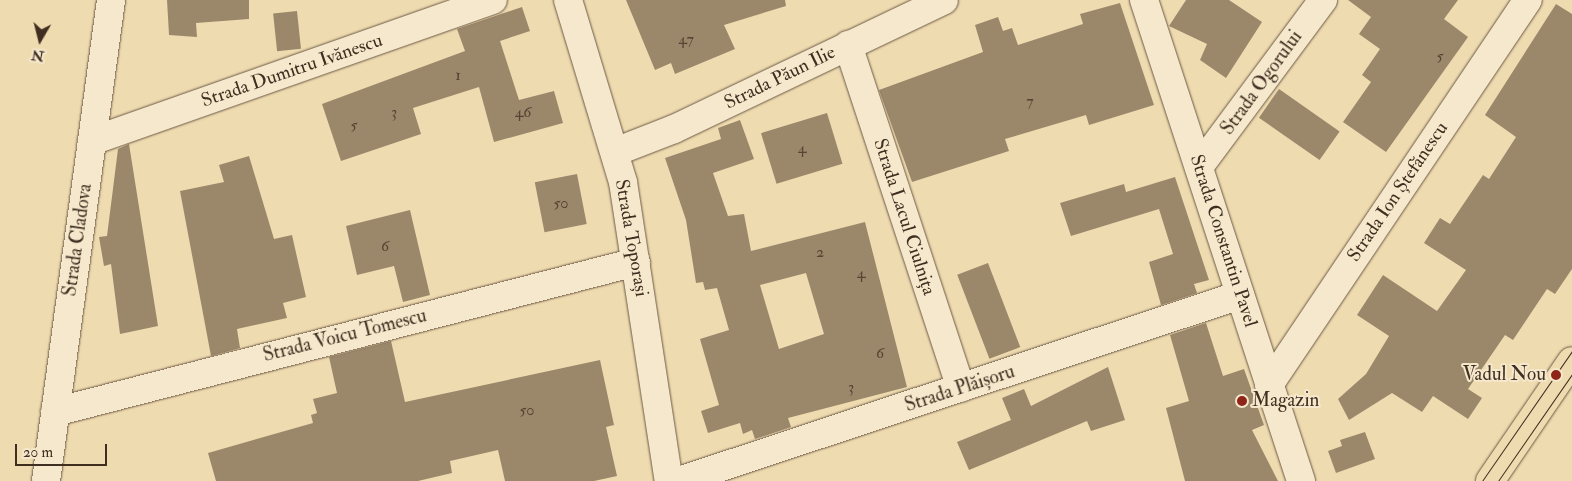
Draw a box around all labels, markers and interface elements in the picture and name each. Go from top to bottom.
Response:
north arrow [15,15,65,65]
street label: Strada Ogorului [1217,26,1307,140]
street label: Strada Dumitru Ivănescu [198,29,386,113]
house number: 47 [678,29,694,49]
street label: Strada Păun Ilie [721,41,839,115]
text: N [30,46,45,65]
house number: 5 [1436,46,1444,66]
house number: 1 [455,65,461,85]
house number: 7 [1026,91,1034,111]
house number: 3 [391,102,397,122]
house number: 46 [515,102,531,122]
house number: 5 [350,115,358,135]
street label: Strada Ion Ștefănescu [1343,118,1453,266]
street label: Strada Lacul Ciulnița [868,136,940,298]
house number: 4 [798,138,806,158]
street label: Strada Constantin Pavel [1184,152,1262,330]
street label: Strada Toporași [609,178,653,298]
street label: Strada Cladova [59,182,97,298]
house number: 50 [553,193,569,213]
house number: 6 [381,236,389,256]
house number: 2 [816,242,824,262]
house number: 4 [857,263,865,283]
street label: Strada Voicu Tomescu [261,305,429,367]
house number: 6 [876,343,884,363]
street label: Strada Plăișoru [902,361,1018,417]
place label: Vadul Nou [1463,364,1546,386]
marker: Vadul Nou [1550,369,1562,381]
house number: 3 [848,377,854,397]
place label: Magazin [1252,390,1319,412]
marker: Magazin [1236,395,1248,407]
house number: 50 [519,400,535,420]
scale bar [18,434,110,466]
text: 20 m [23,443,53,462]

